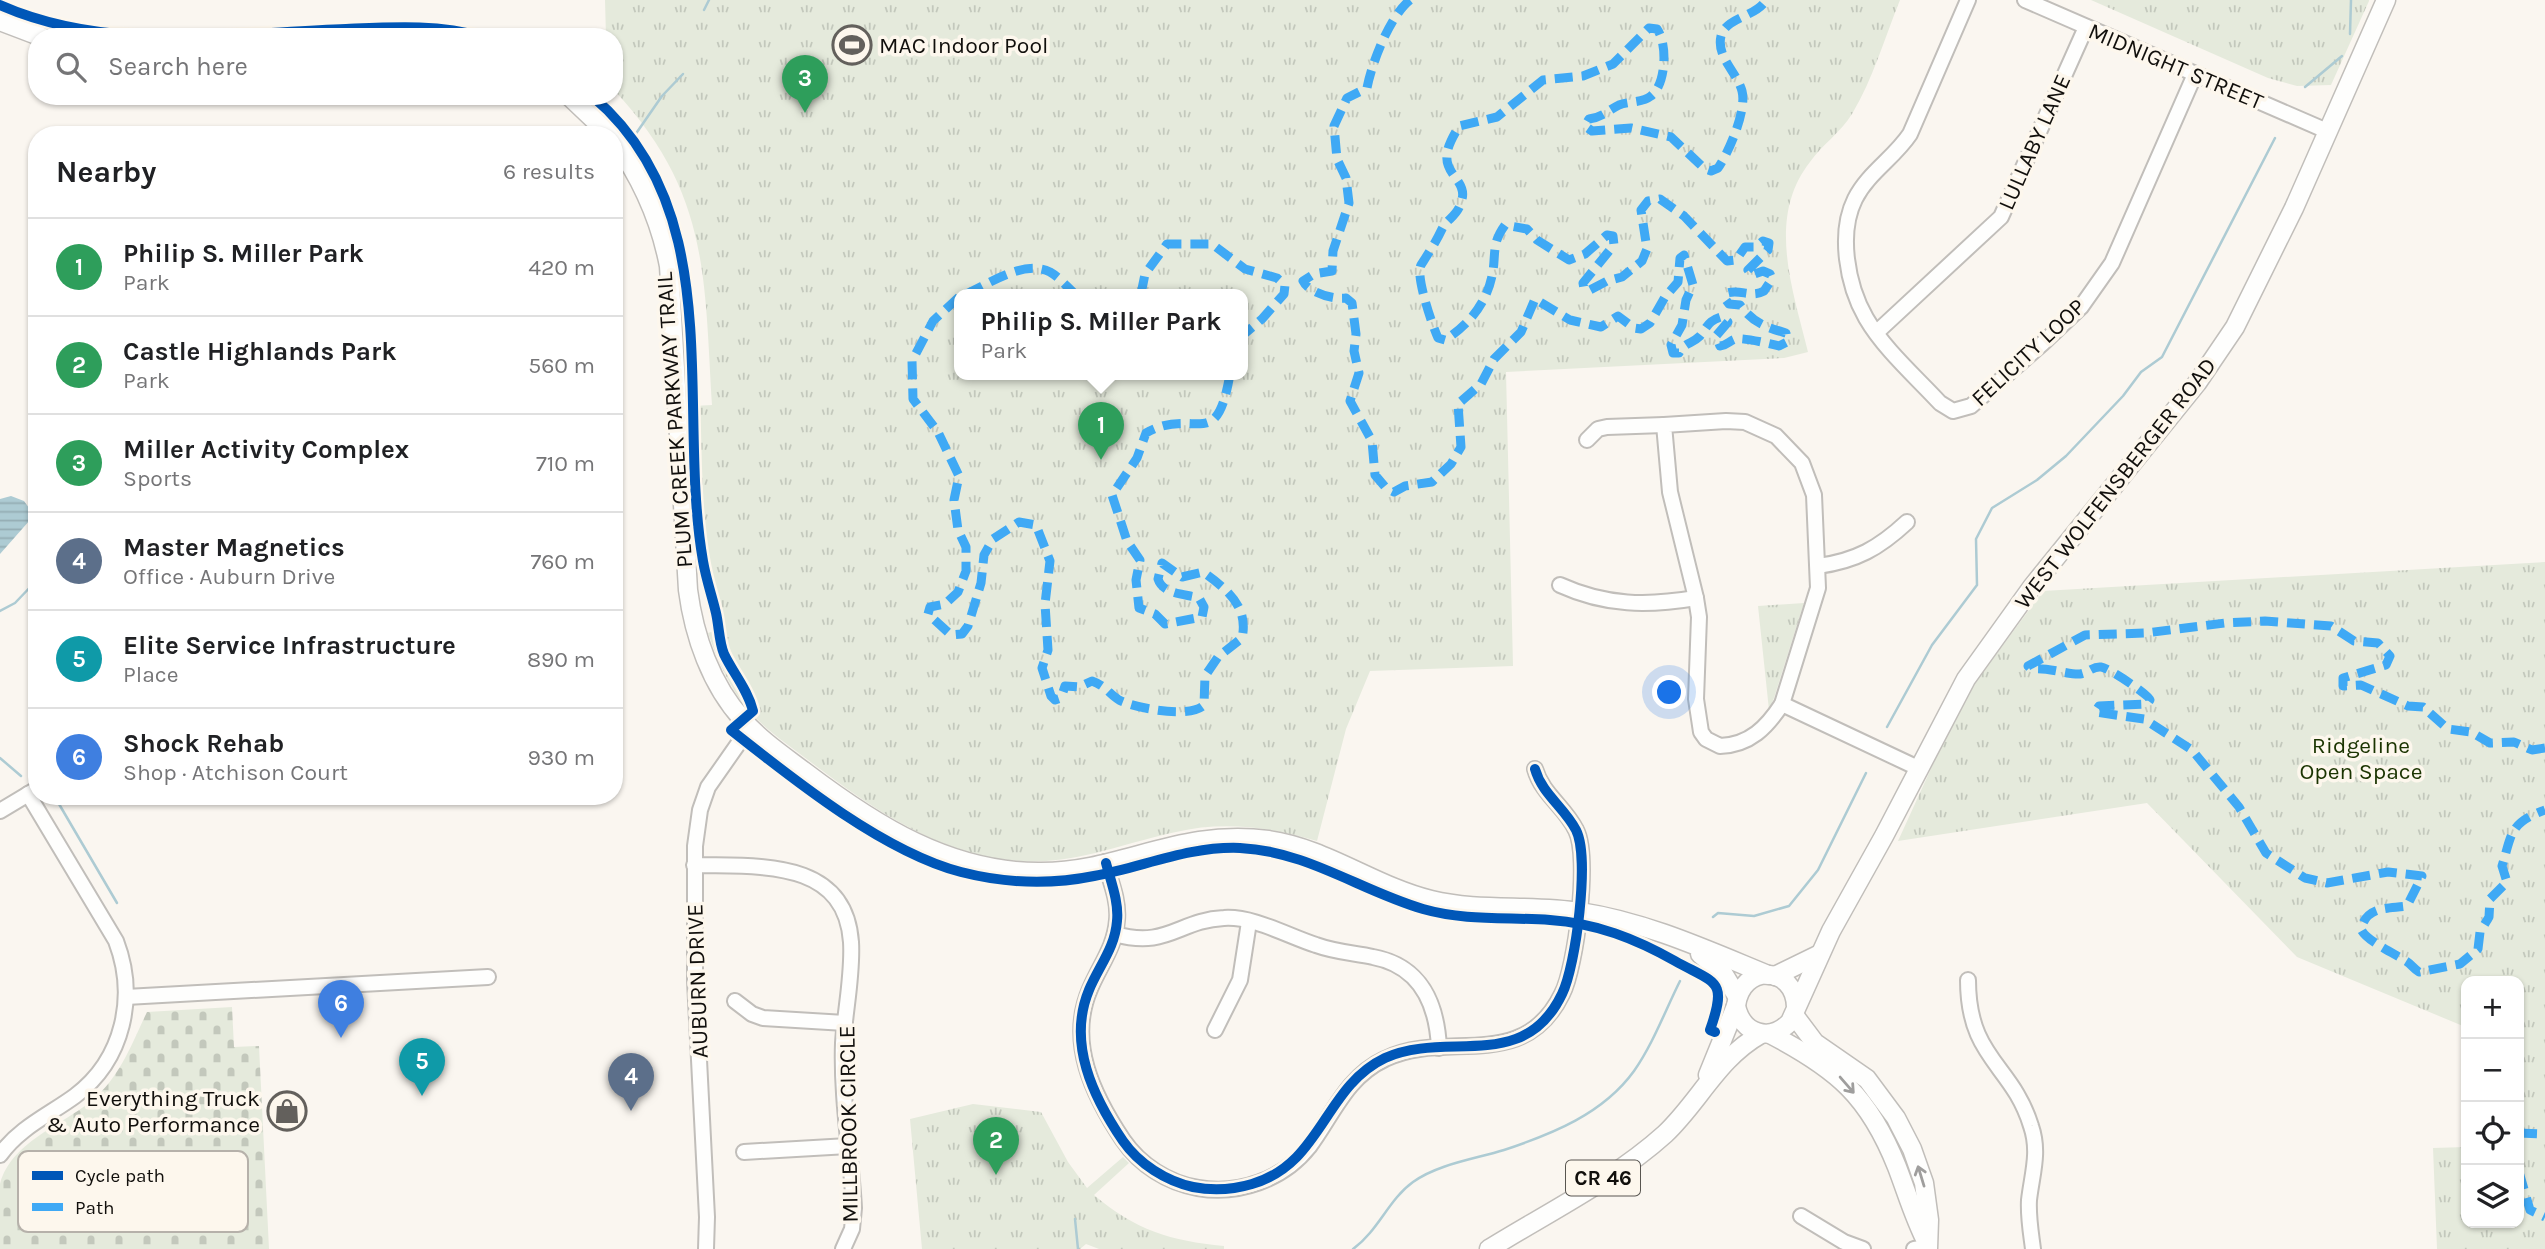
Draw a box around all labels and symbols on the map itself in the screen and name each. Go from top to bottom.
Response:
street label: MIDNIGHT STREET [2084,17,2268,116]
sports icon: MAC Indoor Pool [831,24,873,66]
place label: MAC Indoor Pool [879,32,1048,59]
pin: 3 [782,55,828,113]
street label: LULLABY LANE [1993,70,2076,214]
street label: PLUM CREEK PARKWAY TRAIL [651,271,698,569]
street label: FELICITY LOOP [1966,293,2091,412]
street label: WEST WOLFENSBERGER ROAD [2009,352,2222,614]
pin: 1 [1078,402,1124,460]
your location [1652,675,1686,709]
park label: Ridgeline Open Space [2299,732,2423,785]
street label: AUBURN DRIVE [681,903,714,1059]
pin: 6 [318,980,364,1038]
street label: MILLBROOK CIRCLE [833,1025,864,1223]
pin: 5 [399,1038,445,1096]
pin: 4 [608,1053,654,1111]
one-way arrow [1839,1075,1855,1093]
place label: Everything Truck & Auto Performance [46,1085,260,1138]
shop icon: Everything Truck & Auto Performance [266,1090,308,1132]
pin: 2 [973,1117,1019,1175]
legend [18,1151,248,1232]
road number: CR 46 [1566,1160,1640,1196]
text: Cycle path [75,1165,165,1187]
one-way arrow [1914,1165,1927,1187]
text: Path [75,1197,115,1219]

